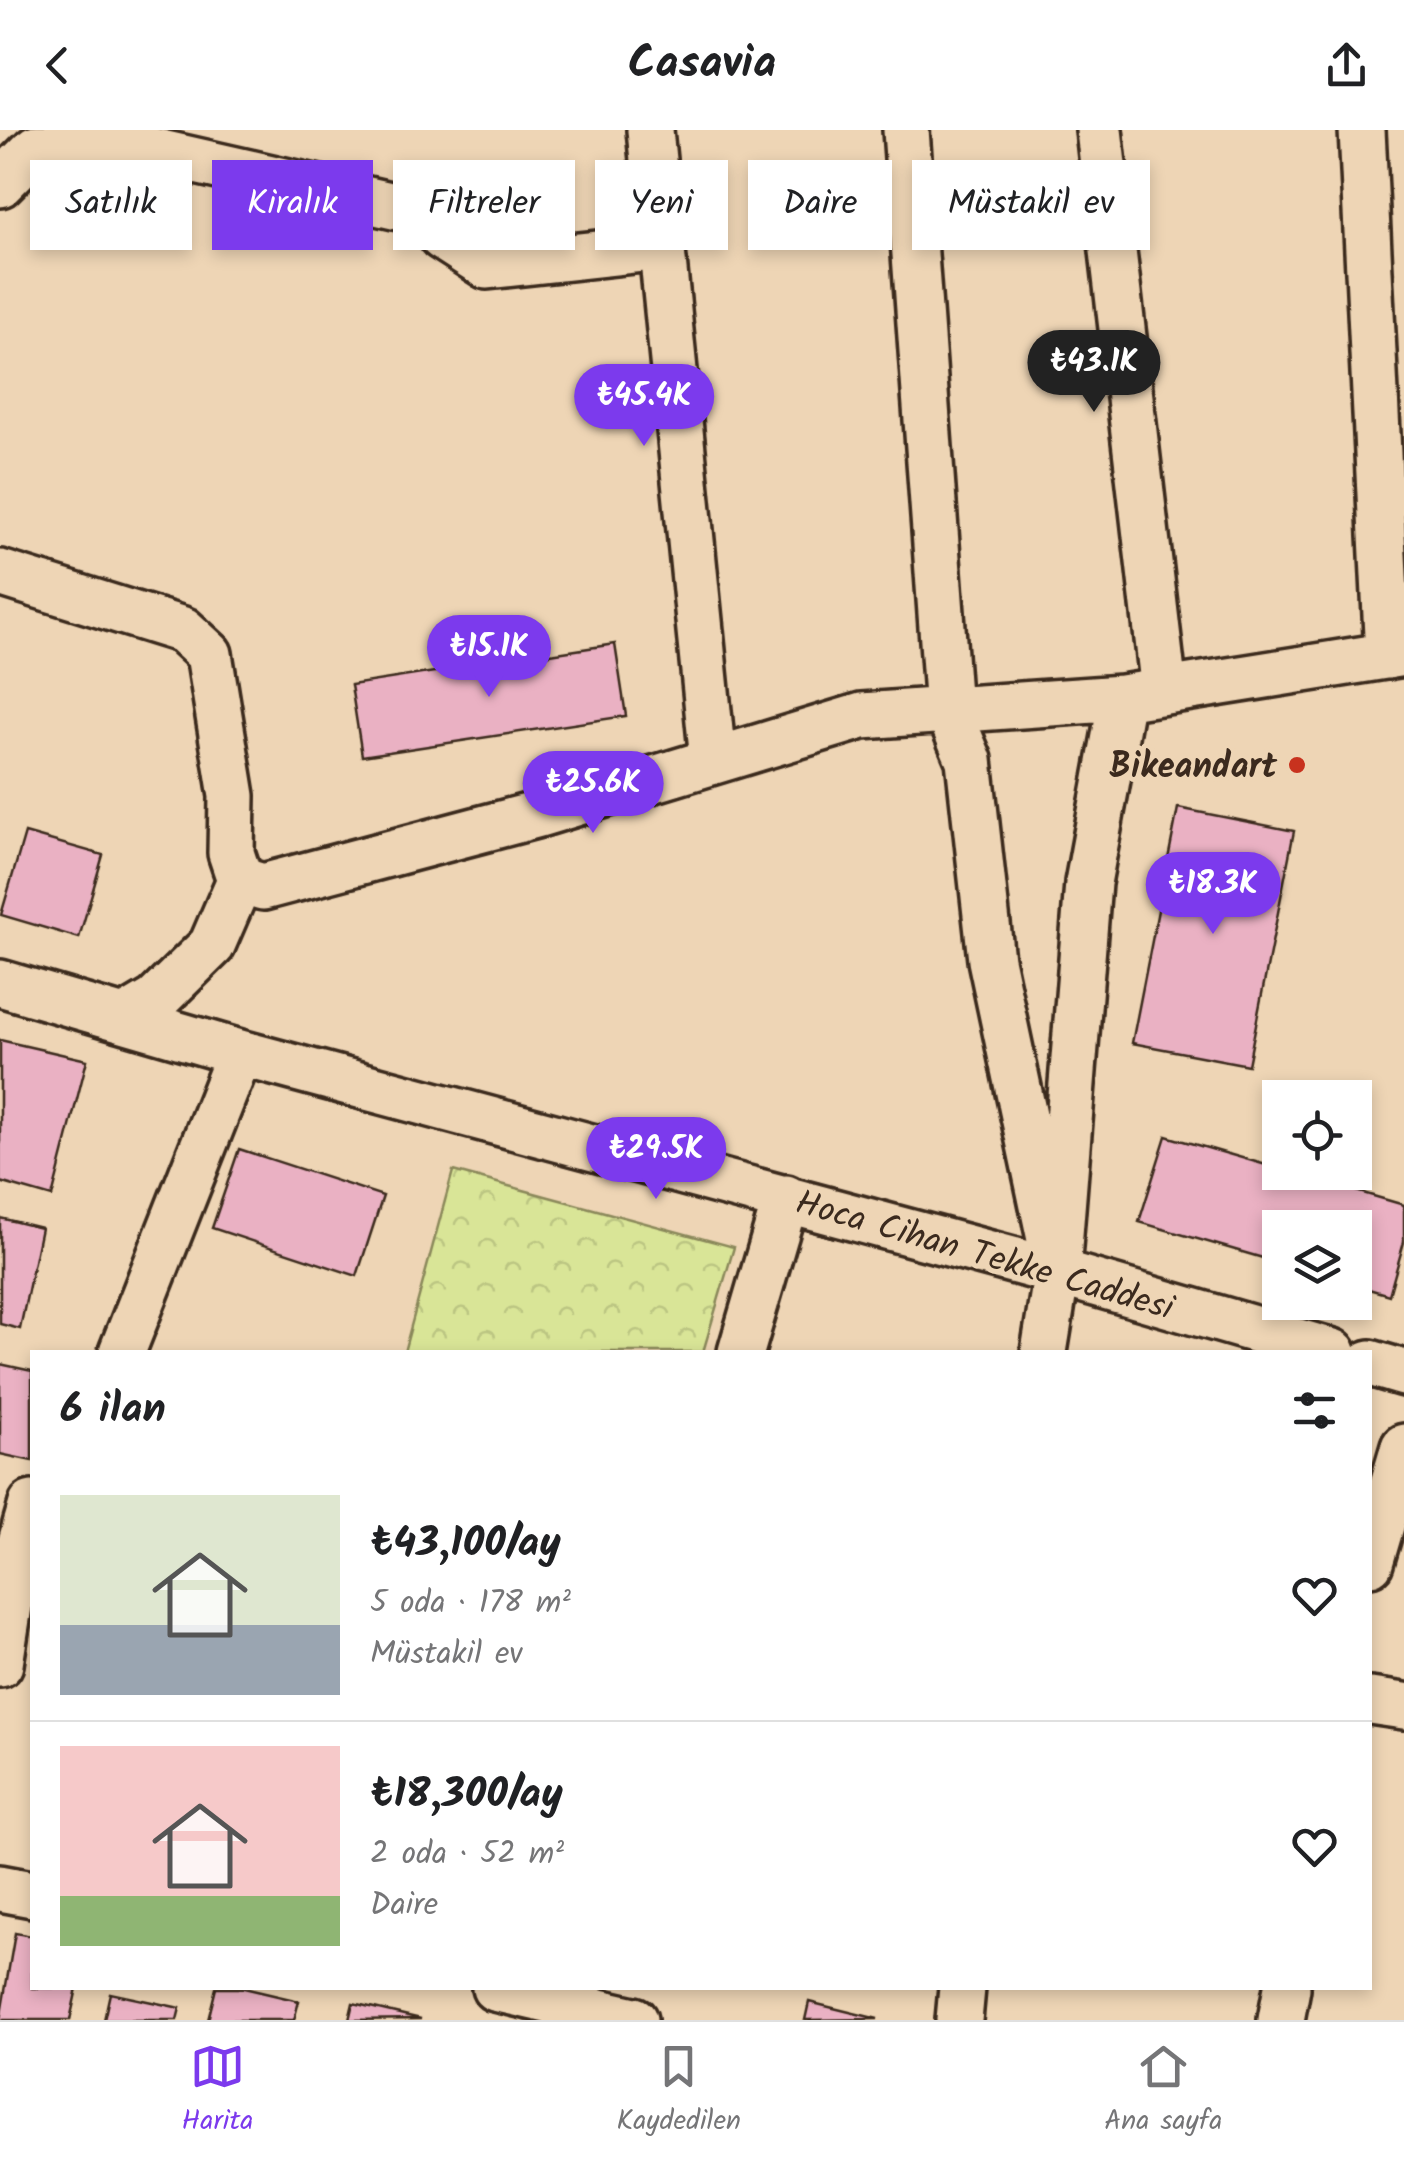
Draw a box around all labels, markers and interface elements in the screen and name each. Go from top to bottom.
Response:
text: Casavia [628,29,776,101]
icon: back [30,38,85,93]
icon: share [1319,38,1374,93]
chip: Satılık [30,160,192,250]
chip: Kiralık [212,160,373,250]
chip: Filtreler [393,160,575,250]
chip: Yeni [595,160,728,250]
chip: Daire [748,160,892,250]
chip: Müstakil ev [912,160,1150,250]
pin: ₺43.1K [1013,330,1175,415]
text: ₺43.1K [1049,337,1139,388]
pin: ₺45.4K [563,364,725,449]
text: ₺45.4K [596,371,692,422]
pin: ₺15.1K [408,615,570,700]
text: ₺15.1K [449,622,529,673]
place label: Bikeandart [1109,740,1278,796]
pin: ₺25.6K [512,751,674,836]
marker: Bikeandart [1286,754,1308,776]
text: ₺25.6K [545,758,641,809]
pin: ₺18.3K [1132,852,1294,937]
text: ₺18.3K [1168,859,1258,910]
map controls [1262,1080,1372,1320]
button: locate [1262,1080,1372,1190]
pin: ₺29.5K [575,1117,737,1202]
text: ₺29.5K [608,1124,704,1175]
street label: Hoca Cihan Tekke Caddesi [789,1176,1181,1338]
button: layers [1262,1210,1372,1320]
text: 6 ilan [60,1377,166,1444]
icon: filters [1287,1383,1342,1438]
text: ₺43,100/ay [370,1511,561,1578]
icon: home [140,1535,260,1655]
icon: heart [1287,1568,1342,1623]
text: 5 oda · 178 m² [370,1578,571,1629]
text: Müstakil ev [370,1629,523,1680]
text: ₺18,300/ay [370,1762,563,1829]
icon: home [140,1786,260,1906]
icon: heart [1287,1819,1342,1874]
text: 2 oda · 52 m² [370,1829,564,1880]
text: Daire [370,1880,438,1931]
tab: Harita [182,2039,253,2144]
tab: Kaydedilen [617,2039,741,2144]
tab: Ana sayfa [1104,2039,1222,2144]

